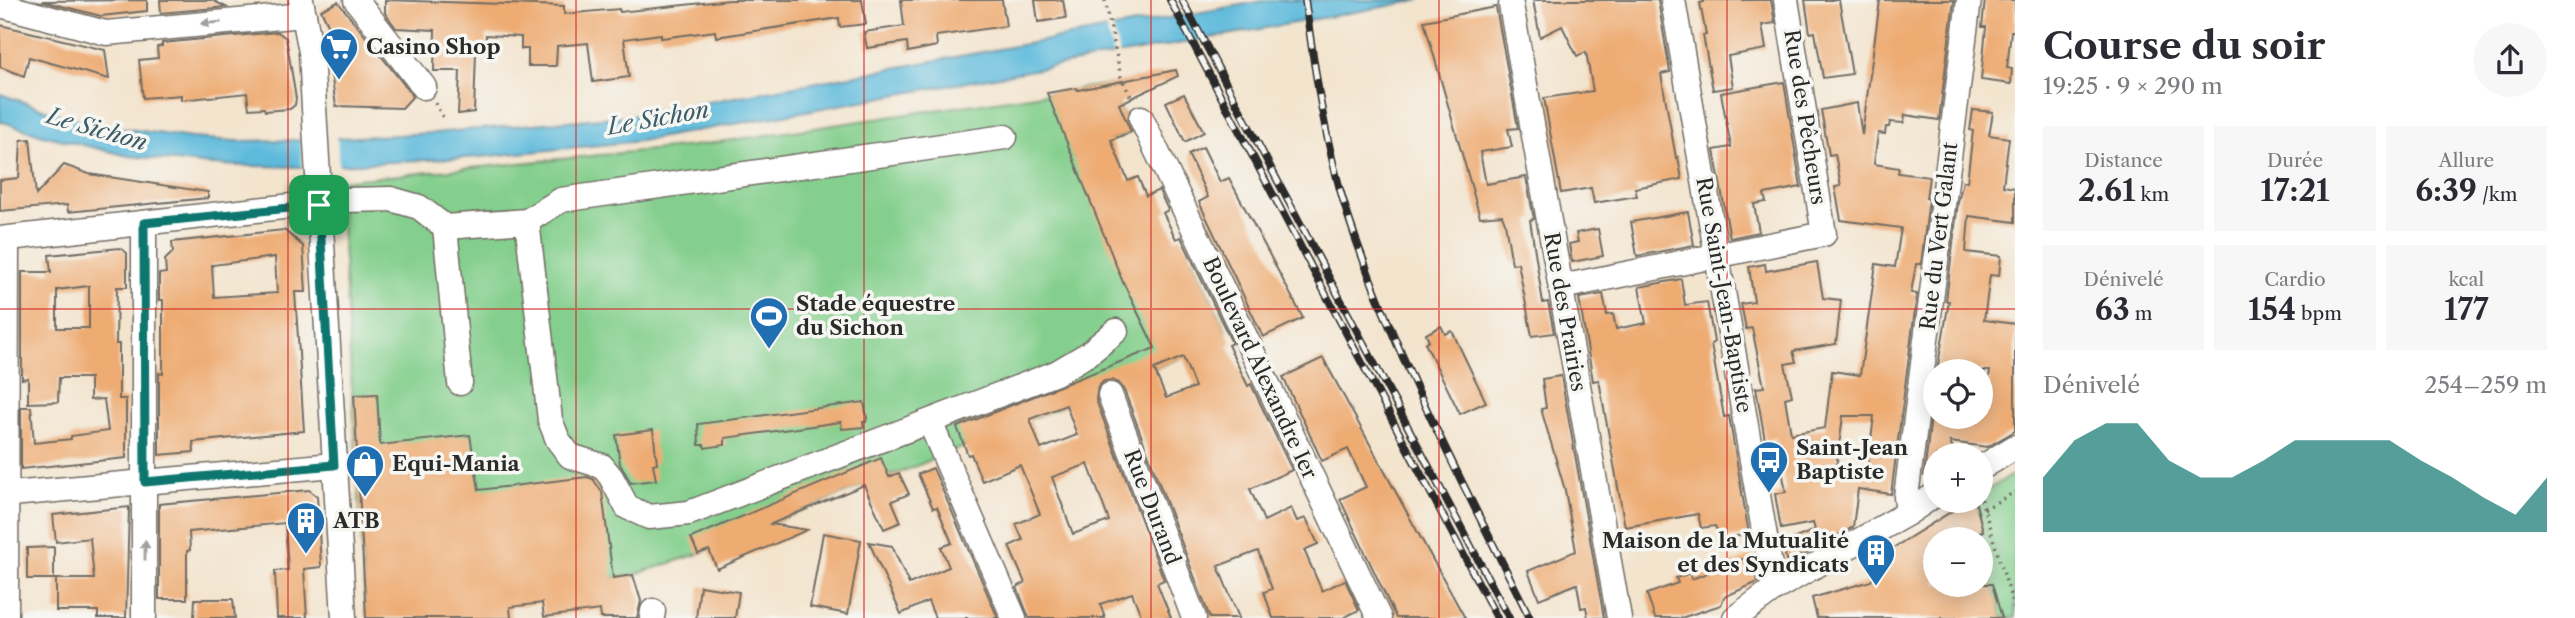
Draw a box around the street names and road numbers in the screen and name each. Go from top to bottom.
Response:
street label: Rue des Pêcheurs [1779,28,1832,206]
street label: Rue du Vert Galant [1915,140,1962,331]
street label: Rue Saint-Jean-Baptiste [1691,175,1758,415]
street label: Rue des Prairies [1539,230,1592,393]
street label: Boulevard Alexandre Ier [1198,253,1323,483]
street label: Rue Durand [1119,446,1186,568]

